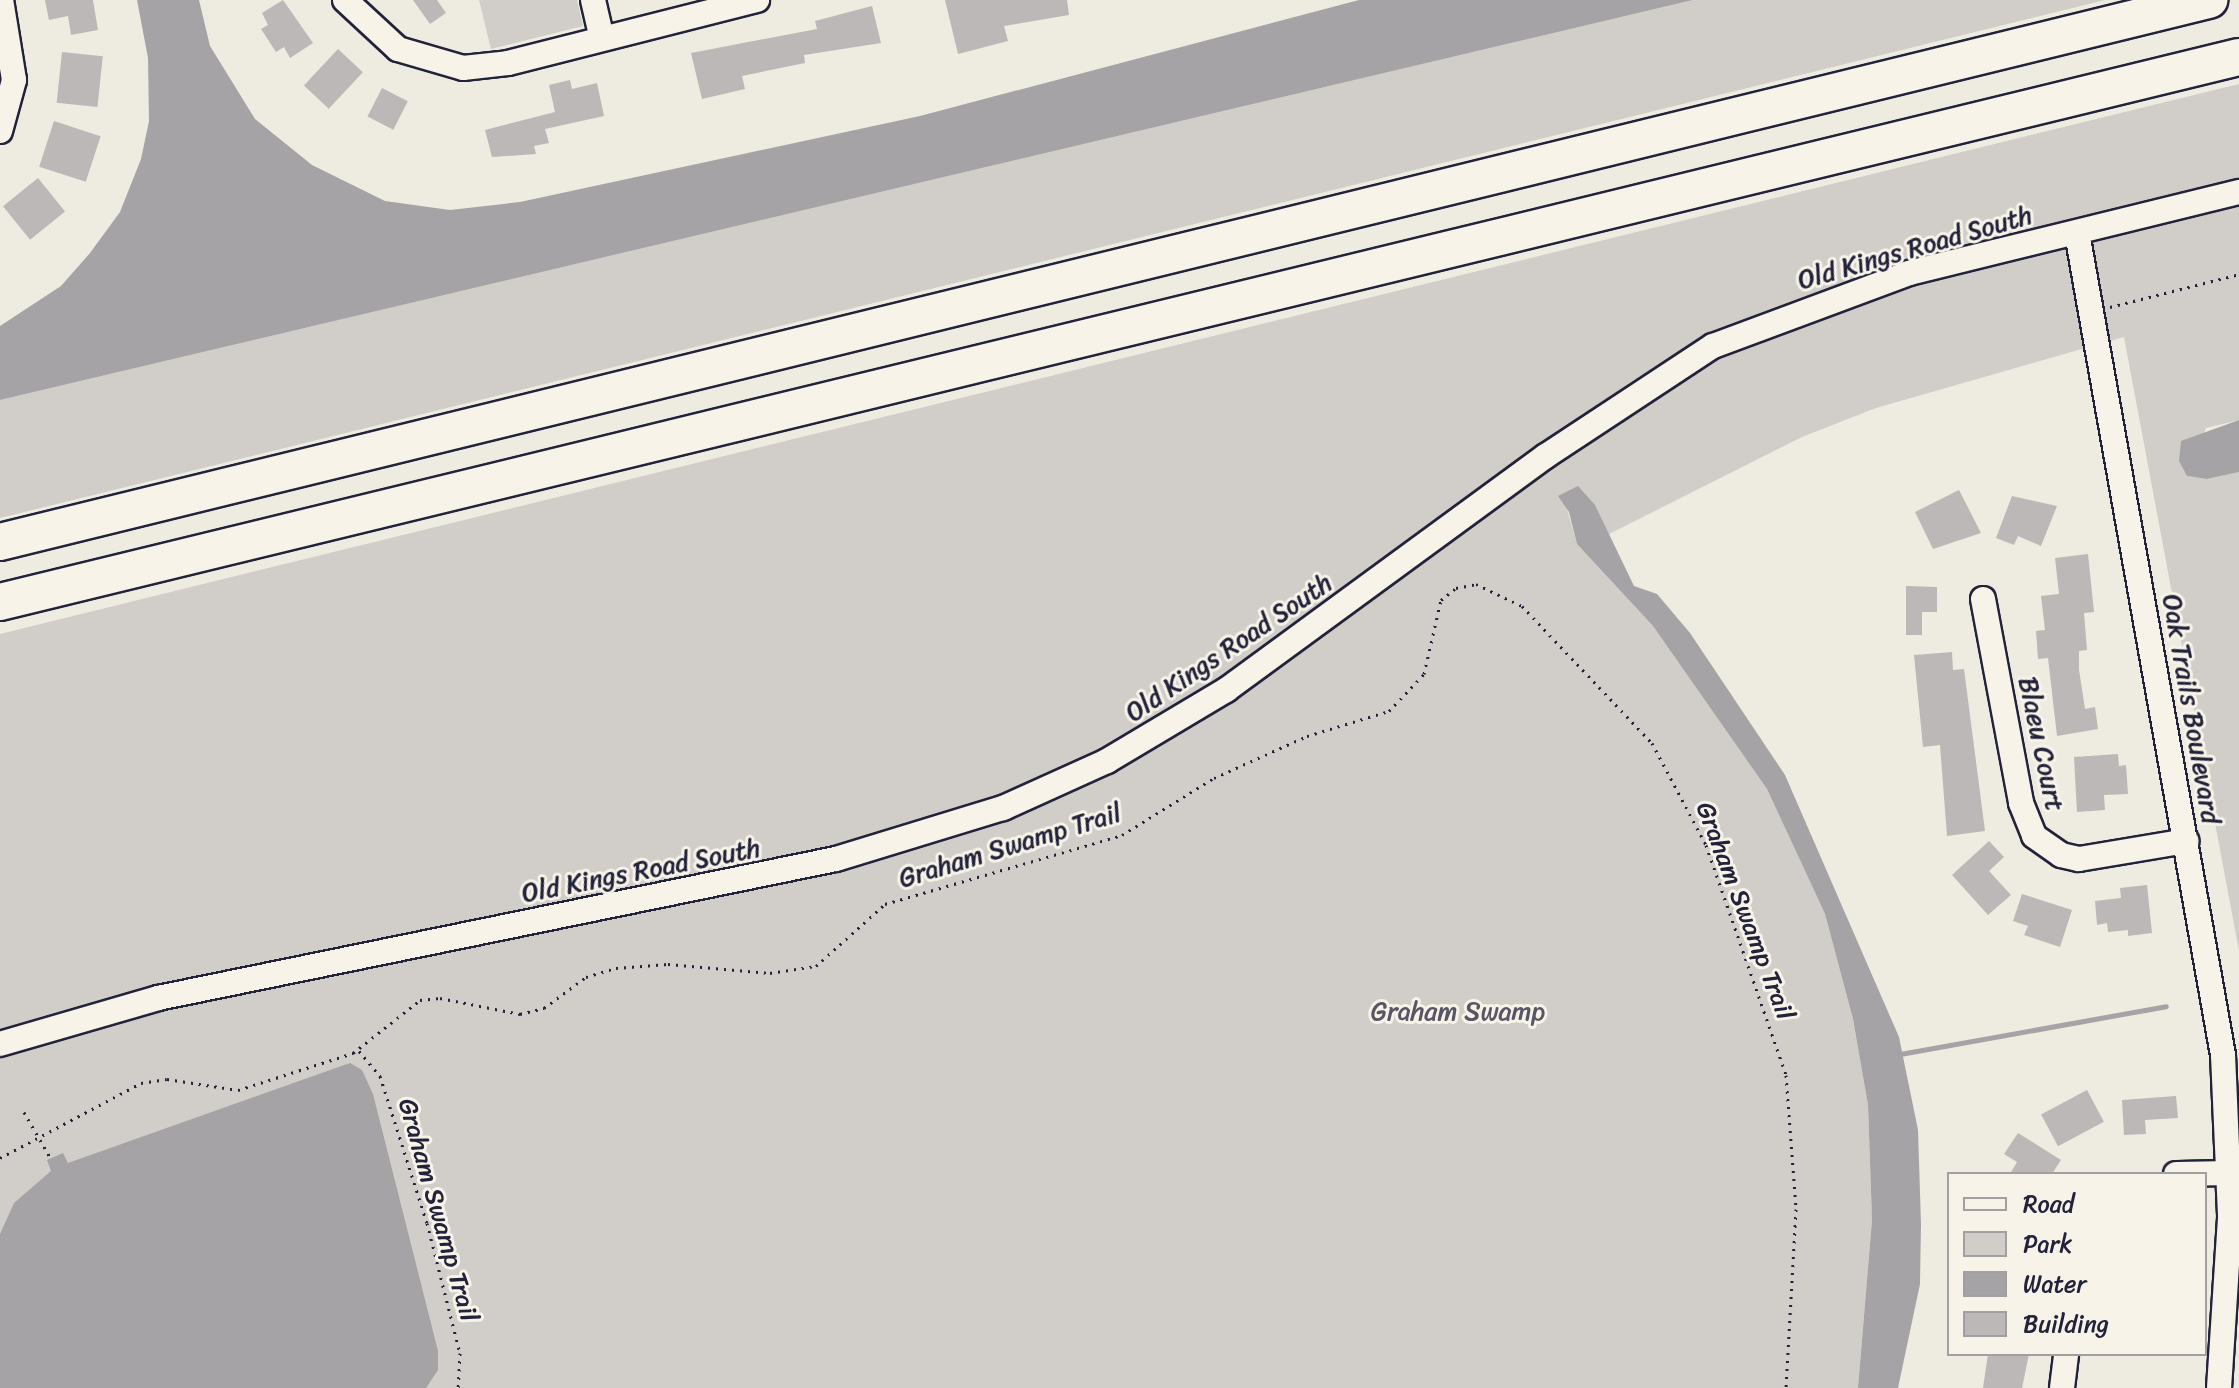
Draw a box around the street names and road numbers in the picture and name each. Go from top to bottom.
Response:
street label: Old Kings Road South [1794,199,2036,297]
street label: Old Kings Road South [1119,567,1339,729]
street label: Oak Trails Boulevard [2156,592,2226,826]
street label: Blaeu Court [2012,674,2070,814]
street label: Graham Swamp Trail [895,797,1125,895]
street label: Graham Swamp Trail [1689,797,1801,1025]
street label: Old Kings Road South [519,832,763,910]
street label: Graham Swamp Trail [391,1094,485,1326]

